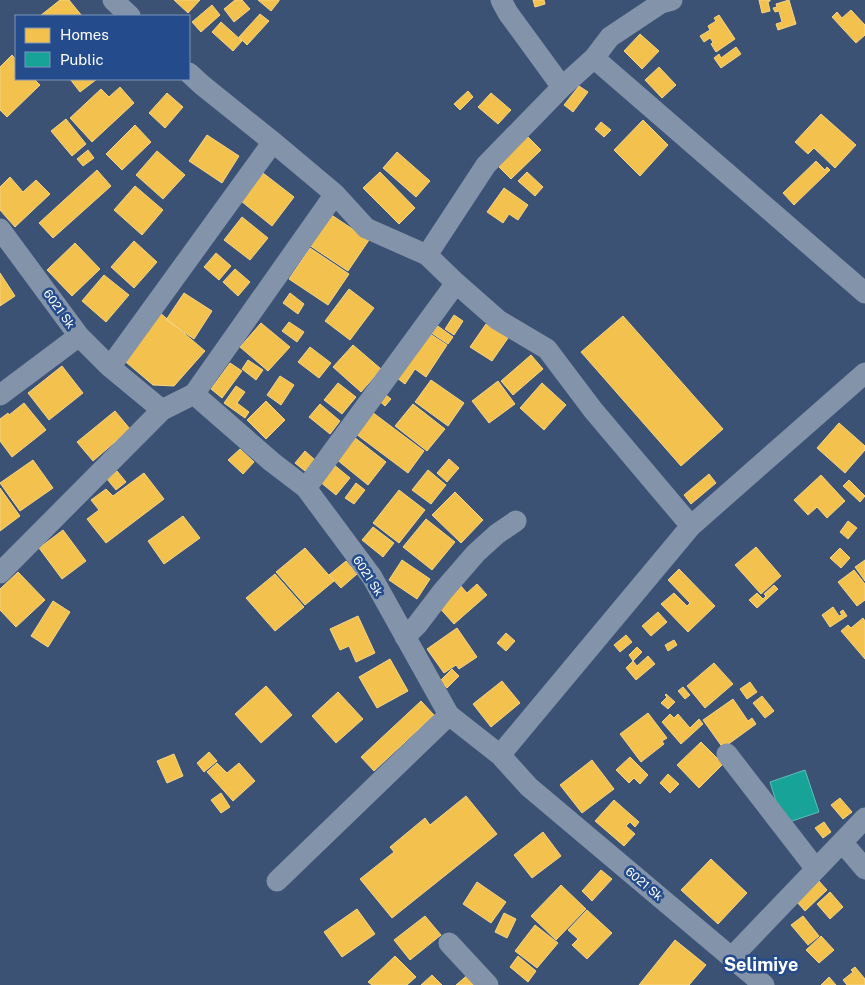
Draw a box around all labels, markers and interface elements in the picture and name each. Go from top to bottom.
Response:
legend [15,15,190,80]
text: Homes [60,26,109,43]
text: Public [60,51,104,68]
street label: 6021 Sk [40,287,78,331]
street label: 6021 Sk [350,554,386,599]
street label: 6021 Sk [622,864,666,904]
district label: Selimiye [724,954,798,975]

